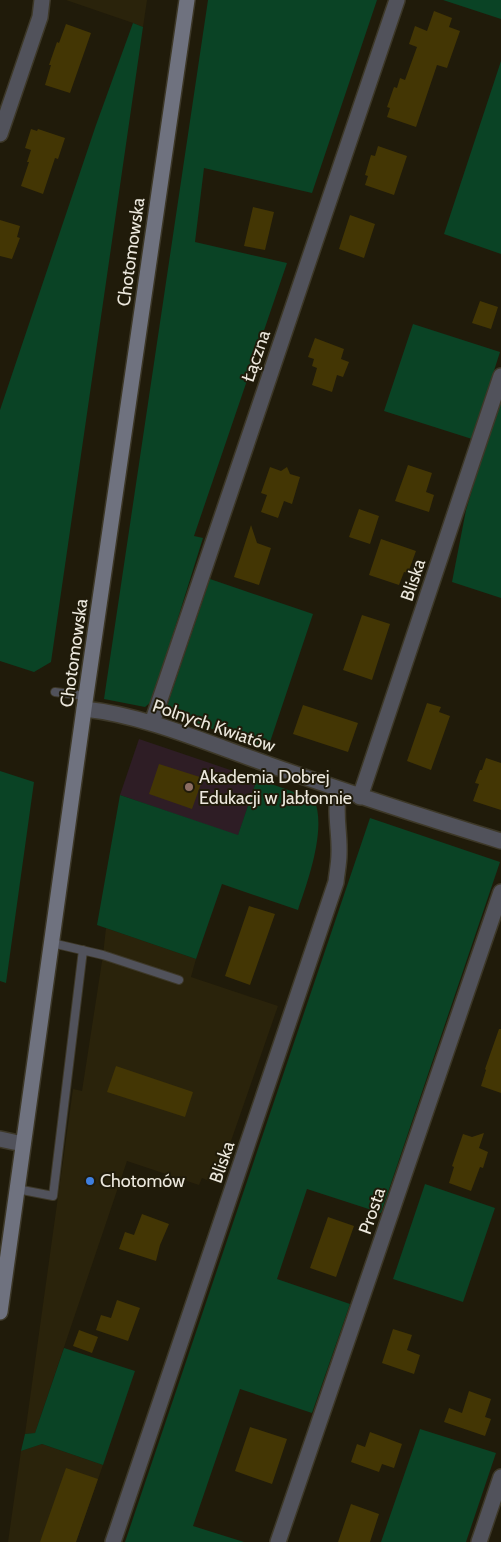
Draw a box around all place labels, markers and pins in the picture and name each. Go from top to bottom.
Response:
place label: Akademia Dobrej Edukacji w Jabłonnie [199,766,352,809]
marker: Akademia Dobrej Edukacji w Jabłonnie [183,781,195,793]
place label: Chotomów [100,1170,185,1192]
marker: Chotomów [84,1175,96,1187]

